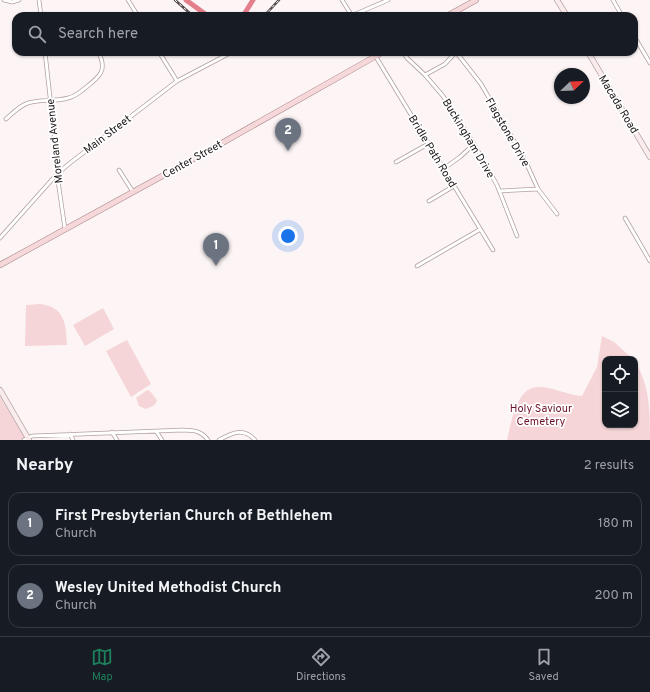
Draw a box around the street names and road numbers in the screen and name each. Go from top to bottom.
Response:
street label: Macada Road [595,73,641,136]
street label: Buckingham Drive [439,96,497,181]
street label: Flagstone Drive [482,96,533,170]
street label: Moreland Avenue [44,98,66,184]
street label: Main Street [81,112,134,157]
street label: Bridle Path Road [405,113,459,190]
street label: Center Street [160,138,225,182]

